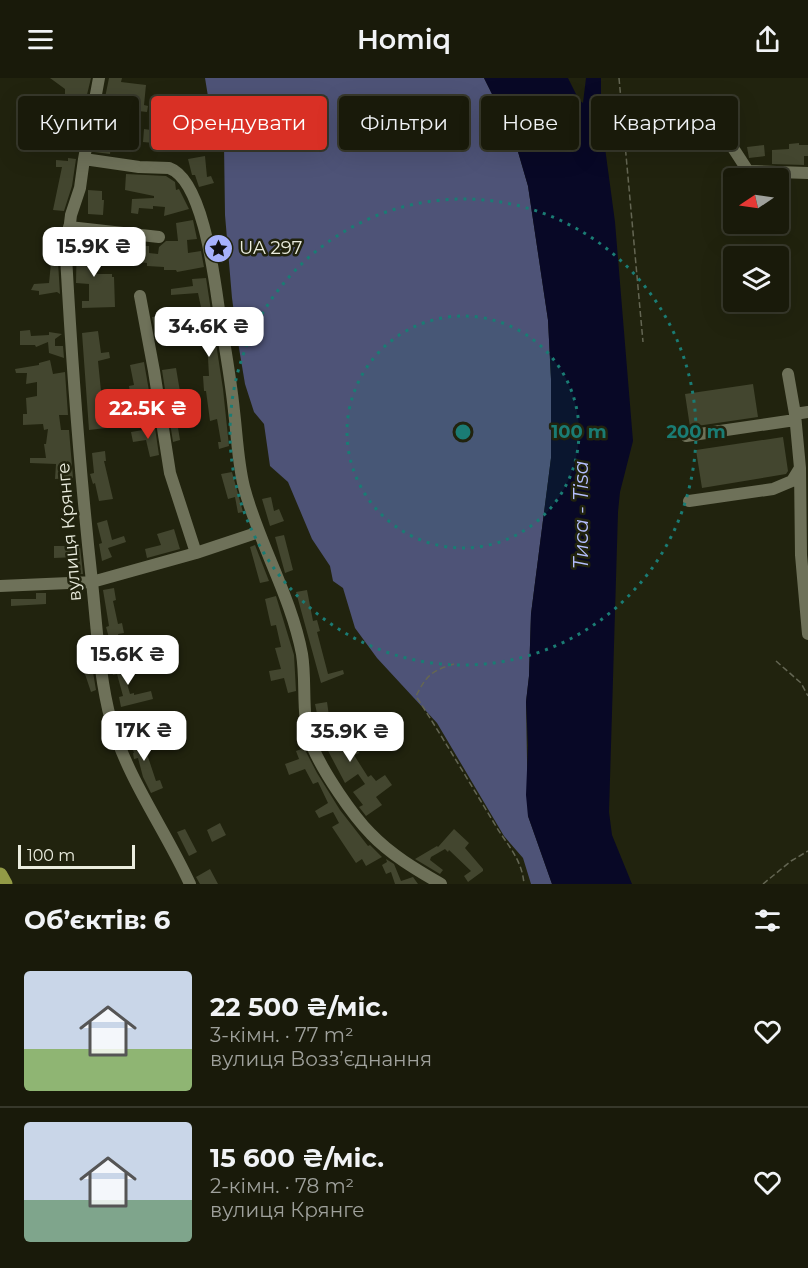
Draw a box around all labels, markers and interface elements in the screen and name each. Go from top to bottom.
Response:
icon: menu [24,23,57,56]
text: Homiq [357,23,451,56]
icon: share [751,23,784,56]
chip: Купити [18,96,139,150]
chip: Орендувати [151,96,327,150]
chip: Фільтри [339,96,469,150]
chip: Нове [481,96,579,150]
chip: Квартира [591,96,738,150]
north arrow [723,168,789,234]
map controls [723,168,789,312]
pin: 15.9K ₴ [39,227,149,278]
place icon: UA 297 [202,232,234,264]
text: 15.9K ₴ [57,234,131,258]
place label: UA 297 [239,237,302,259]
button: layers [723,246,789,312]
pin: 34.6K ₴ [154,307,264,358]
text: 34.6K ₴ [169,314,249,338]
pin: 22.5K ₴ [93,389,203,440]
text: 22.5K ₴ [109,396,187,420]
text: 100 m [551,421,607,443]
text: 200 m [666,421,726,443]
centre of rings [453,422,473,442]
water label: Тиса - Tisa [569,461,593,569]
street label: вулиця Крянге [52,462,86,602]
pin: 15.6K ₴ [73,635,183,686]
text: 15.6K ₴ [91,642,165,666]
pin: 17K ₴ [102,711,186,762]
pin: 35.9K ₴ [295,712,405,763]
text: 17K ₴ [115,718,173,742]
text: 35.9K ₴ [311,719,389,743]
scale bar [18,842,135,870]
text: 100 m [27,846,75,865]
text: Об’єктів: 6 [24,904,170,936]
icon: filters [751,904,784,937]
text: 22 500 ₴/міс. [210,991,388,1023]
icon: home [72,995,144,1067]
icon: heart [751,1015,784,1048]
text: 3-кімн. · 77 m² [210,1023,354,1047]
text: вулиця Воззʼєднання [210,1047,432,1071]
text: 15 600 ₴/міс. [210,1142,384,1174]
icon: home [72,1146,144,1218]
icon: heart [751,1166,784,1199]
text: 2-кімн. · 78 m² [210,1174,354,1198]
text: вулиця Крянге [210,1198,365,1222]

